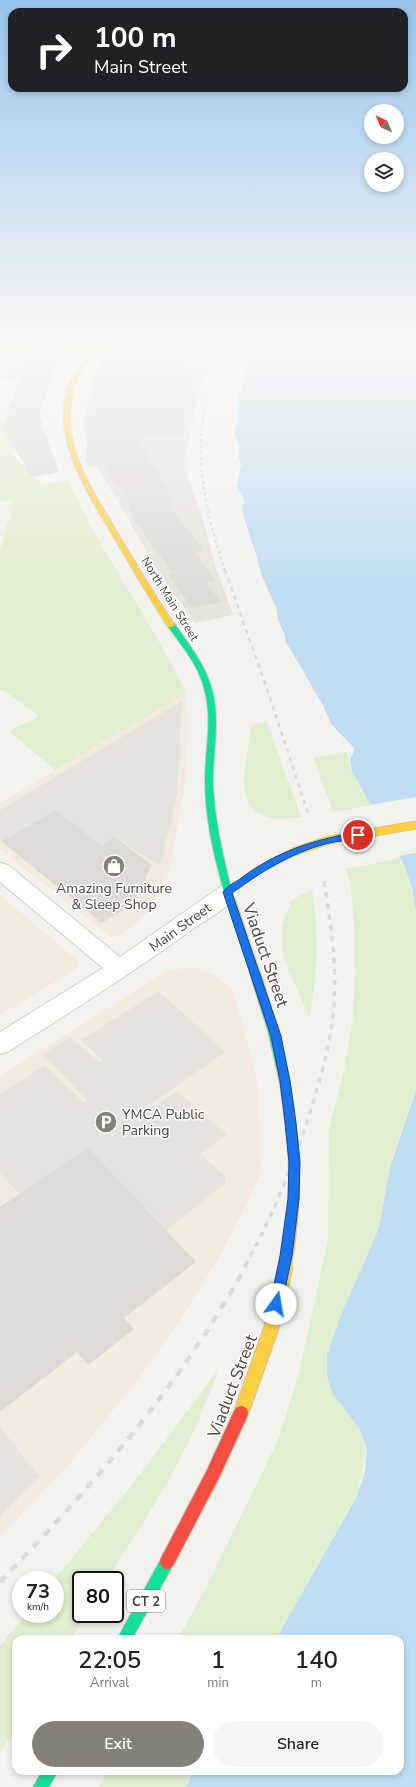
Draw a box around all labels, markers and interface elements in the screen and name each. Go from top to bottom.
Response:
text: 100 m [94,19,177,57]
icon: right [28,24,80,76]
text: Main Street [94,55,187,79]
north arrow [364,104,404,144]
map controls [364,104,404,192]
button: layers [364,152,404,192]
street label: North Main Street [138,554,203,645]
pin [341,818,375,852]
icon: arrive [347,824,369,846]
shop icon: Amazing Furniture & Sleep Shop [101,853,127,879]
place label: Amazing Furniture & Sleep Shop [56,879,172,914]
street label: Main Street [145,898,215,956]
street label: Viaduct Street [237,899,294,1011]
place label: YMCA Public Parking [121,1105,205,1140]
parking icon: YMCA Public Parking [93,1109,119,1135]
position arrow [255,1283,297,1325]
street label: Viaduct Street [202,1330,263,1442]
speed limit sign: 80 [72,1571,124,1623]
text: 73 [26,1578,50,1605]
road number: CT 2 [127,1590,165,1612]
text: km/h [27,1600,49,1614]
text: 22:05 [78,1644,141,1676]
text: 1 [211,1644,225,1676]
text: 140 [295,1644,338,1676]
text: Arrival [90,1674,129,1692]
text: min [207,1674,229,1692]
text: m [311,1674,322,1692]
button: Exit [32,1721,204,1767]
button: Share [212,1721,384,1767]

